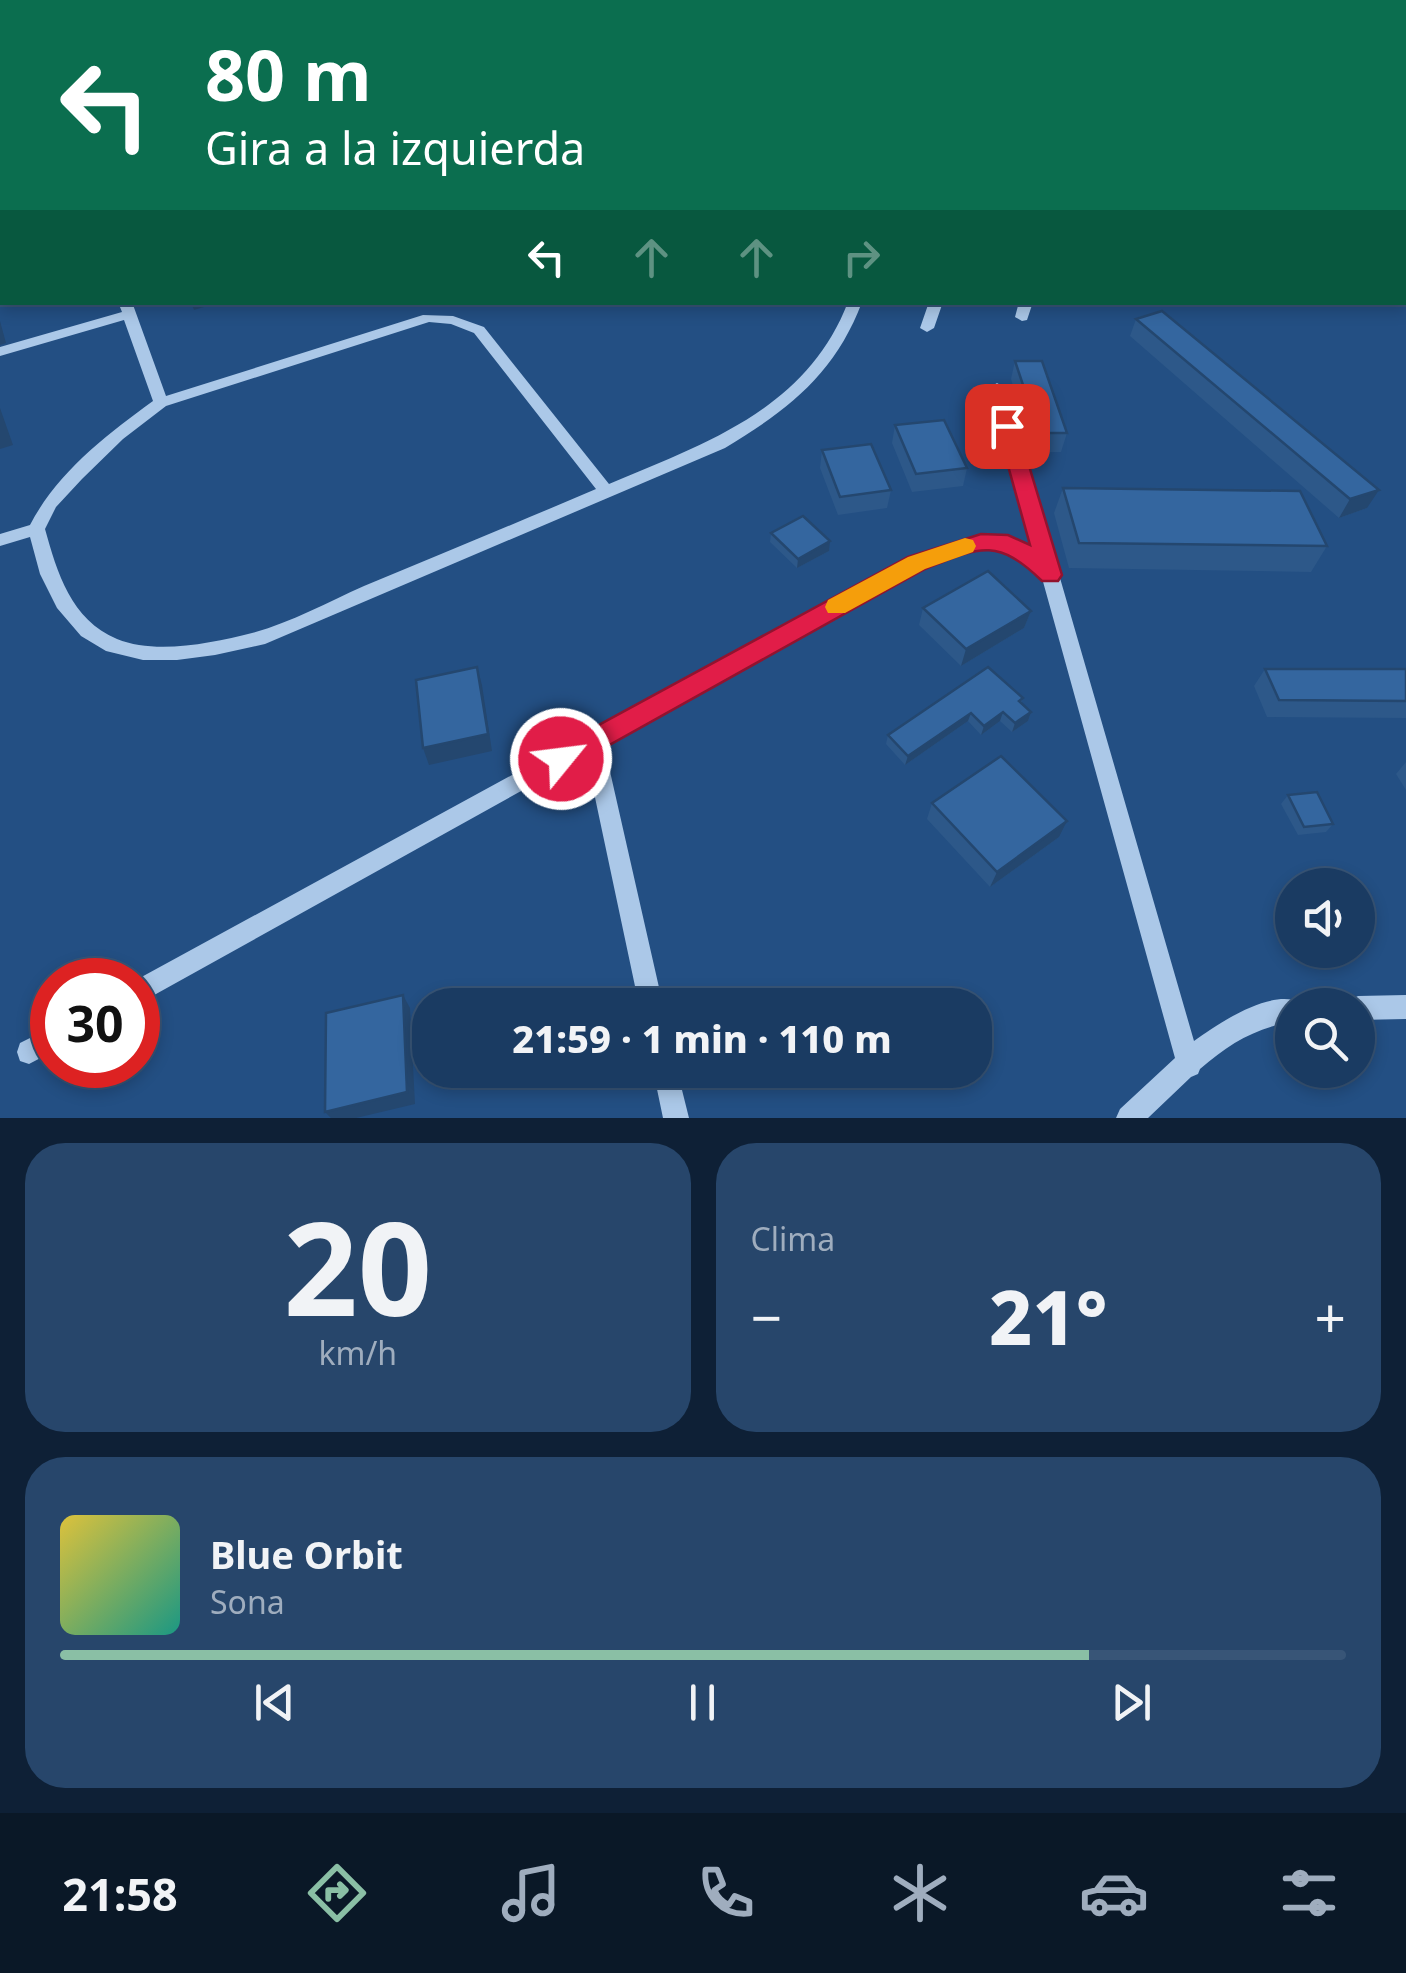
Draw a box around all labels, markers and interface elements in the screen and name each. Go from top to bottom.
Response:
text: 80 m [205,26,372,122]
icon: left [40,40,170,170]
text: Gira a la izquierda [205,117,585,178]
icon: left [519,230,574,285]
icon: ahead [624,230,679,285]
icon: ahead [729,230,784,285]
icon: right [834,230,889,285]
pin [965,384,1050,469]
icon: arrive [980,399,1035,454]
position arrow [509,707,613,811]
map controls [1275,868,1375,1088]
button: sound [1275,868,1375,968]
speed limit sign: 30 [30,958,160,1088]
button: search [1275,988,1375,1088]
text: 21:59 · 1 min · 110 m [512,1012,892,1064]
text: 20 [283,1177,432,1354]
text: Clima [751,1217,835,1260]
text: 21° [989,1265,1107,1367]
text: − [751,1279,782,1354]
text: + [1315,1279,1346,1354]
text: km/h [318,1331,397,1374]
text: Blue Orbit [210,1528,403,1580]
text: Sona [210,1580,285,1623]
icon: previous [247,1675,302,1730]
icon: pause [675,1675,730,1730]
icon: next [1104,1675,1159,1730]
icon: directions [302,1858,372,1928]
icon: music [496,1858,566,1928]
icon: phone [691,1858,761,1928]
icon: climate [885,1858,955,1928]
icon: car [1079,1858,1149,1928]
icon: filters [1274,1858,1344,1928]
text: 21:58 [62,1863,178,1924]

